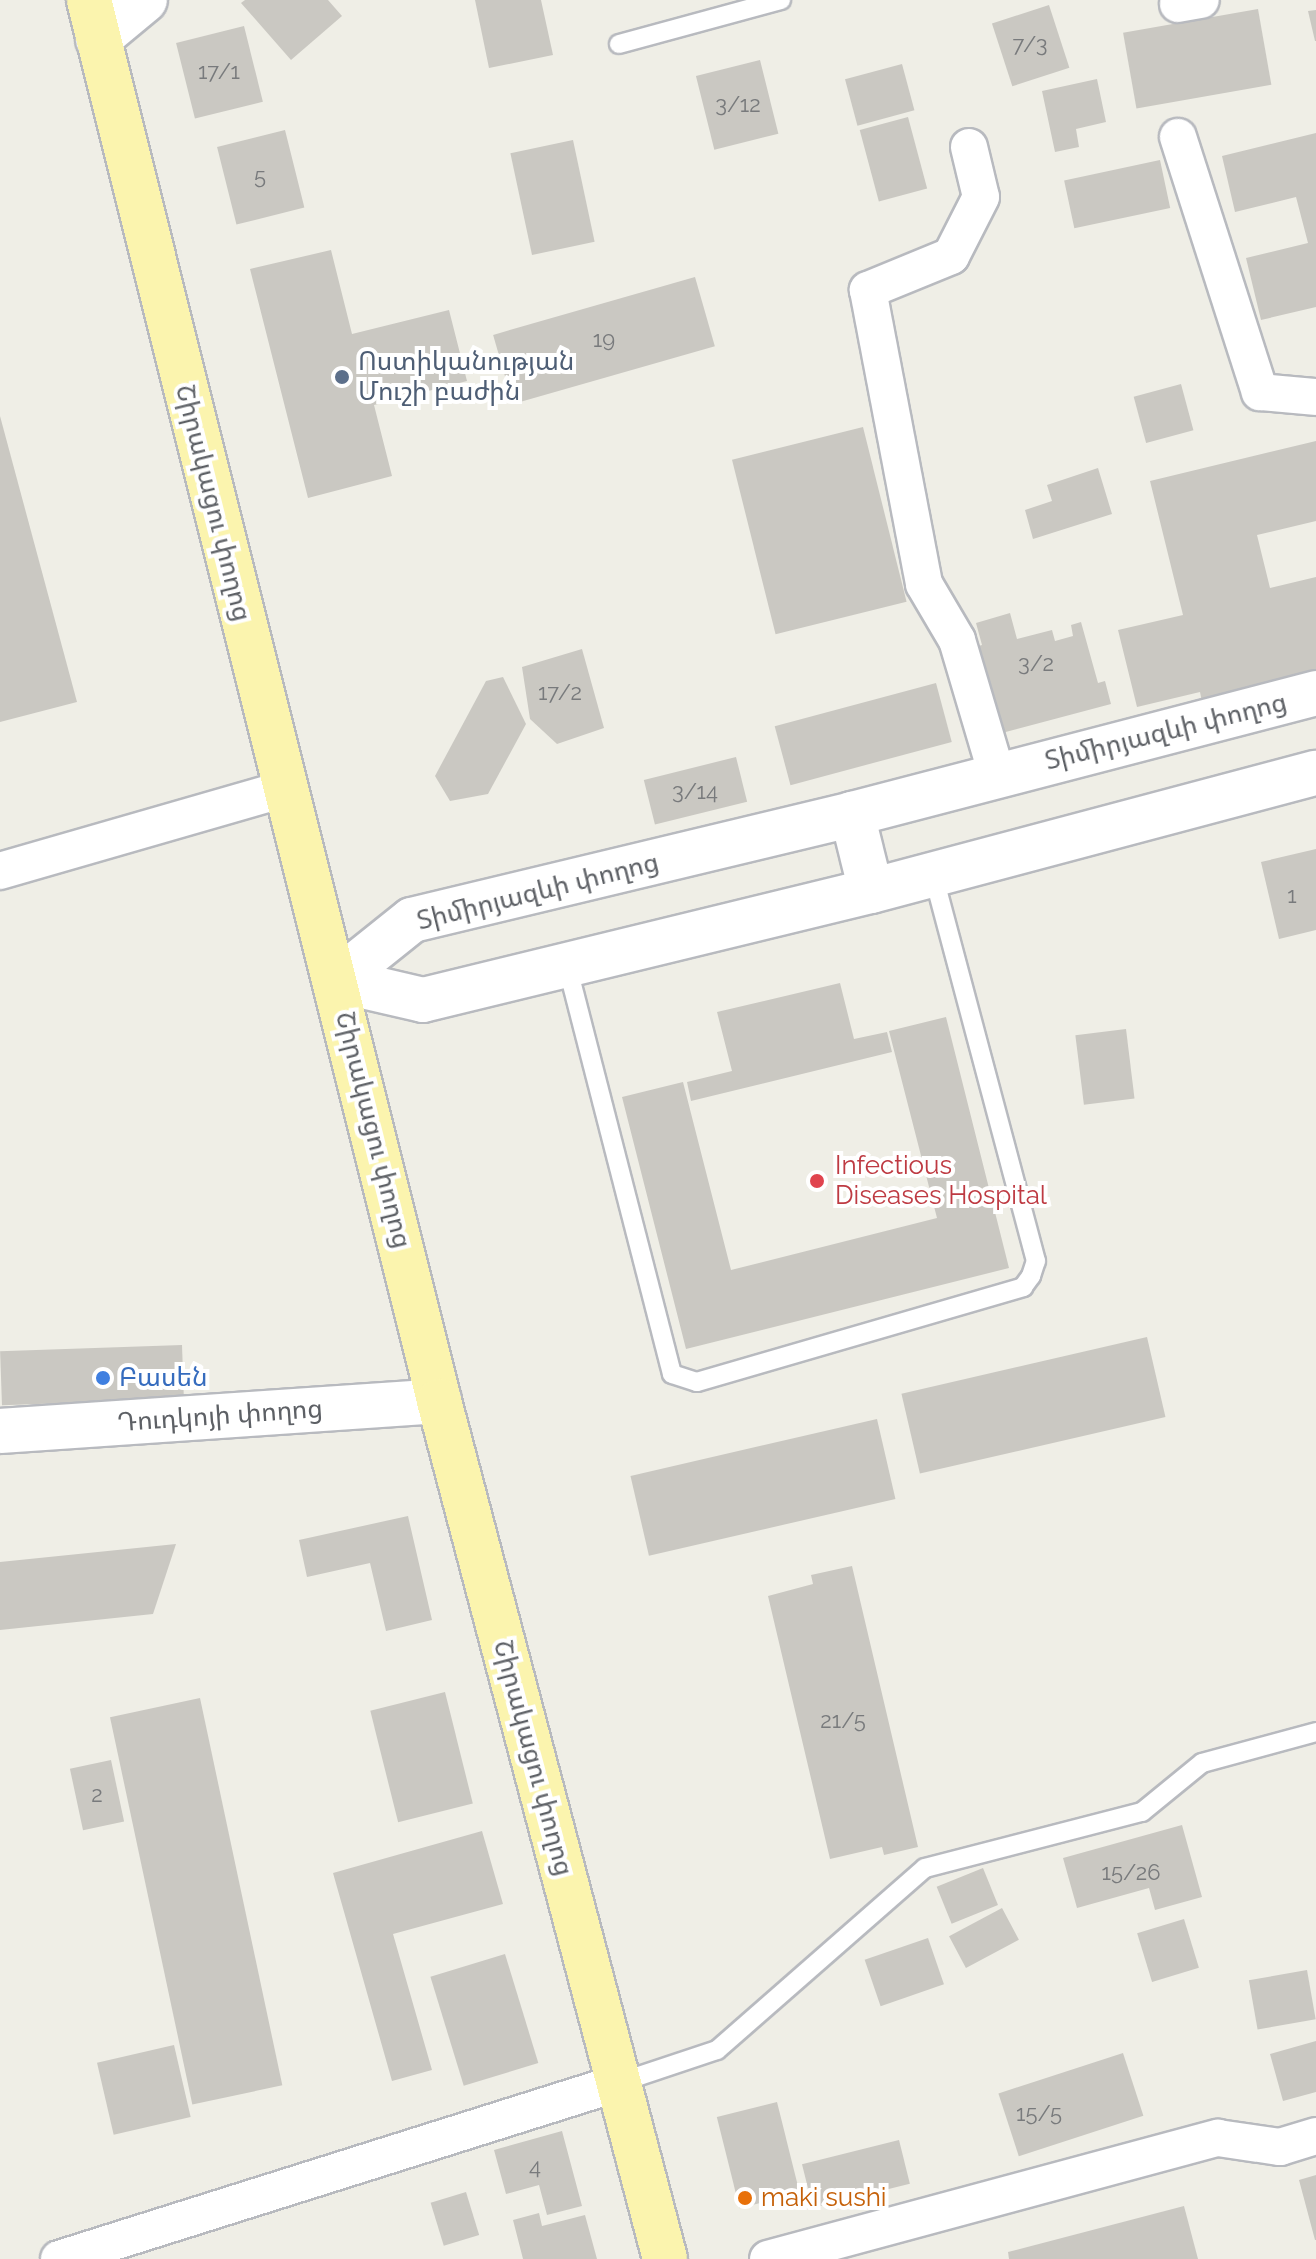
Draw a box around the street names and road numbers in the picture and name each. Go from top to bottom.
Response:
street label: Շիրակացու փողոց [168,381,258,625]
street label: Տիմիրյազևի փողոց [1042,687,1290,777]
street label: Տիմիրյազևի փողոց [414,847,662,937]
street label: Շիրակացու փողոց [328,1008,418,1252]
street label: Դուդկոյի փողոց [116,1393,324,1439]
street label: Շիրակացու փողոց [486,1637,580,1879]

